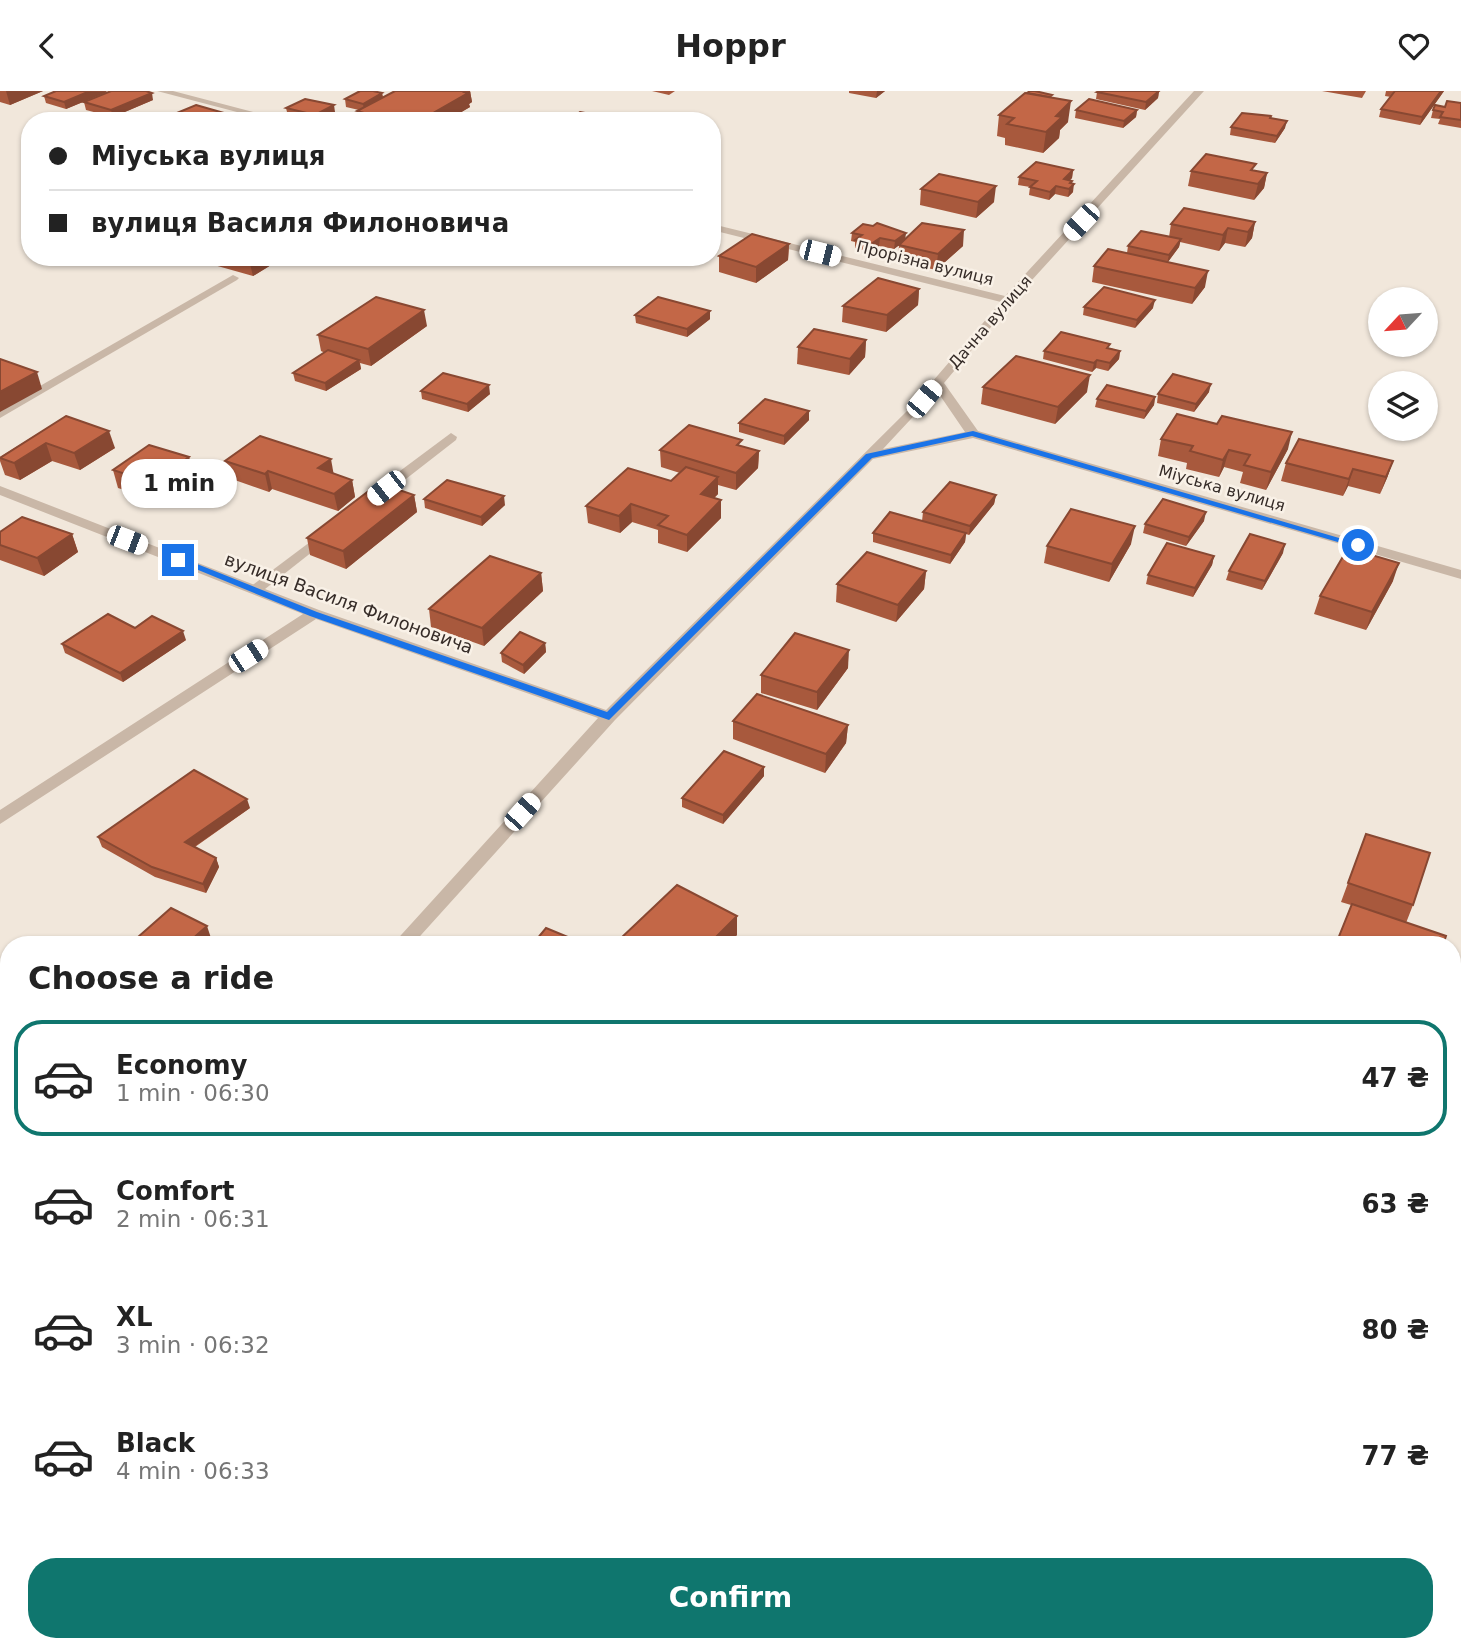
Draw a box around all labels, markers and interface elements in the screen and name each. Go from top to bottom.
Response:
icon: back [28,27,66,65]
text: Hoppr [675,27,786,65]
icon: heart [1395,27,1433,65]
text: Міуська вулиця [91,141,325,171]
car [1059,199,1104,245]
text: вулиця Василя Филоновича [91,208,509,238]
street label: Прорізна вулиця [855,237,995,289]
car [798,238,843,268]
street label: Дачна вулиця [944,272,1036,372]
north arrow [1368,287,1438,357]
map controls [1368,287,1438,441]
button: layers [1368,371,1438,441]
car [903,376,946,422]
callout: 1 min [120,459,236,507]
street label: Міуська вулиця [1157,461,1287,515]
car [363,467,410,509]
text: 1 min [143,470,215,496]
car [104,523,151,557]
route start [1342,529,1374,561]
route end [162,544,194,576]
street label: вулиця Василя Филоновича [222,548,476,658]
car [225,636,272,676]
car [501,789,544,835]
text: Choose a ride [28,959,274,997]
icon: car [32,1047,95,1110]
text: Economy [116,1050,247,1080]
text: 47 ₴ [1361,1063,1429,1093]
text: 1 min · 06:30 [116,1080,270,1106]
icon: car [32,1173,95,1236]
text: Comfort [116,1176,234,1206]
text: 63 ₴ [1361,1189,1429,1219]
text: 2 min · 06:31 [116,1206,270,1232]
icon: car [32,1299,95,1362]
text: XL [116,1302,153,1332]
text: 80 ₴ [1361,1315,1429,1345]
text: 3 min · 06:32 [116,1332,270,1358]
icon: car [32,1425,95,1488]
text: Black [116,1428,195,1458]
text: 77 ₴ [1361,1441,1429,1471]
text: 4 min · 06:33 [116,1458,270,1484]
button: Confirm [28,1558,1433,1638]

